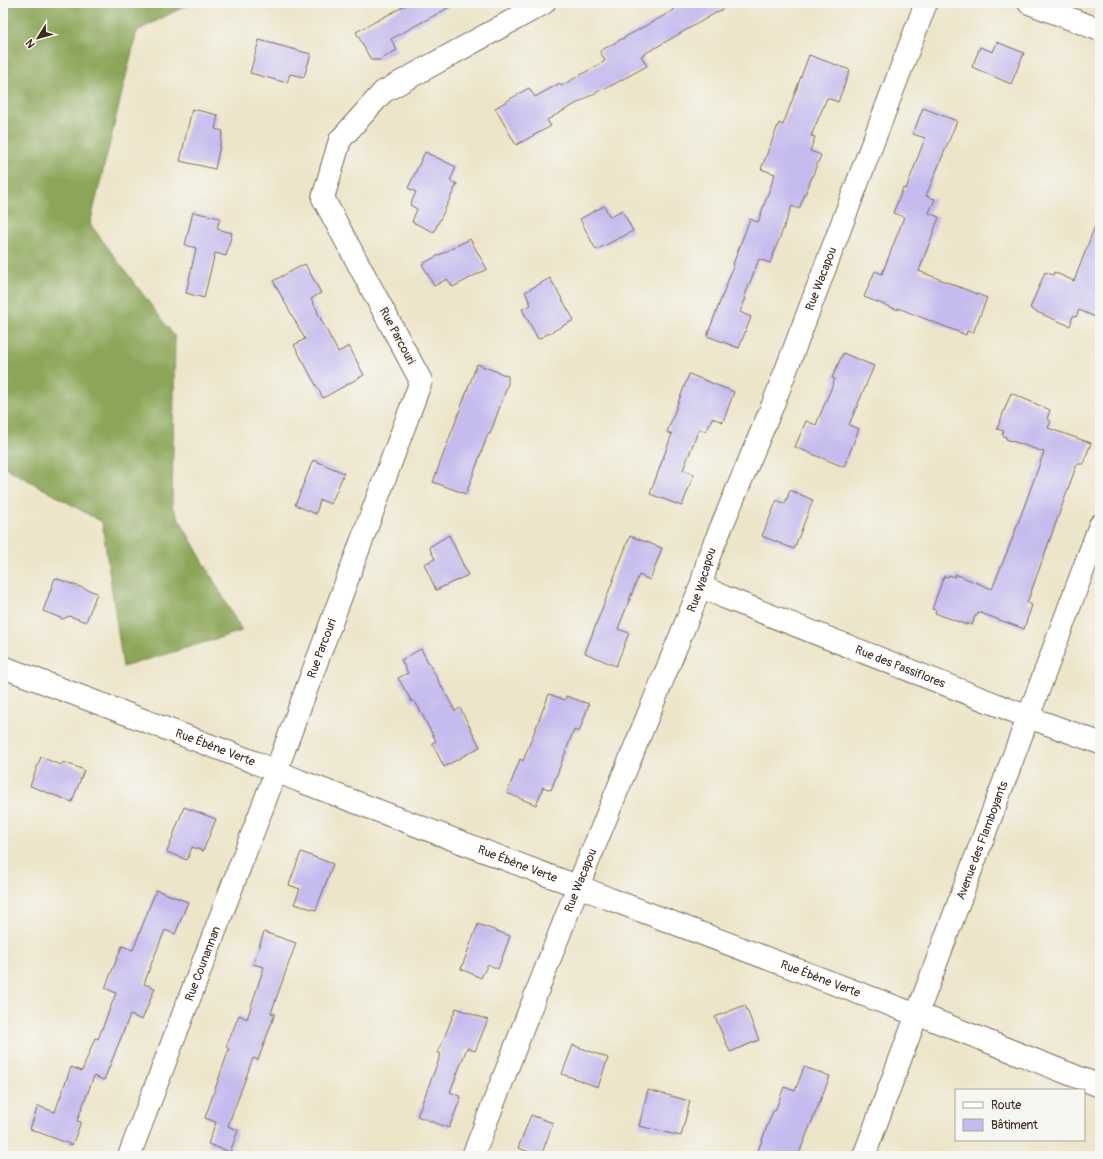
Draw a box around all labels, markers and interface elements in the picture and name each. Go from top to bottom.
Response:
north arrow [18,18,58,58]
text: N [23,36,38,51]
street label: Rue Wacapou [802,245,840,313]
street label: Rue Parcouri [376,305,418,367]
street label: Rue Wacapou [684,545,719,614]
street label: Rue Parcouri [304,616,340,680]
street label: Rue des Passiflores [853,642,948,691]
street label: Rue Ébène Verte [173,725,257,769]
street label: Avenue des Flamboyants [953,778,1011,902]
street label: Rue Ébène Verte [476,842,560,886]
street label: Rue Wacapou [561,846,600,914]
street label: Rue Counannan [181,924,224,1003]
street label: Rue Ébène Verte [779,957,863,1000]
legend [955,1089,1085,1141]
text: Route [991,1098,1021,1113]
text: Bâtiment [991,1118,1038,1133]

